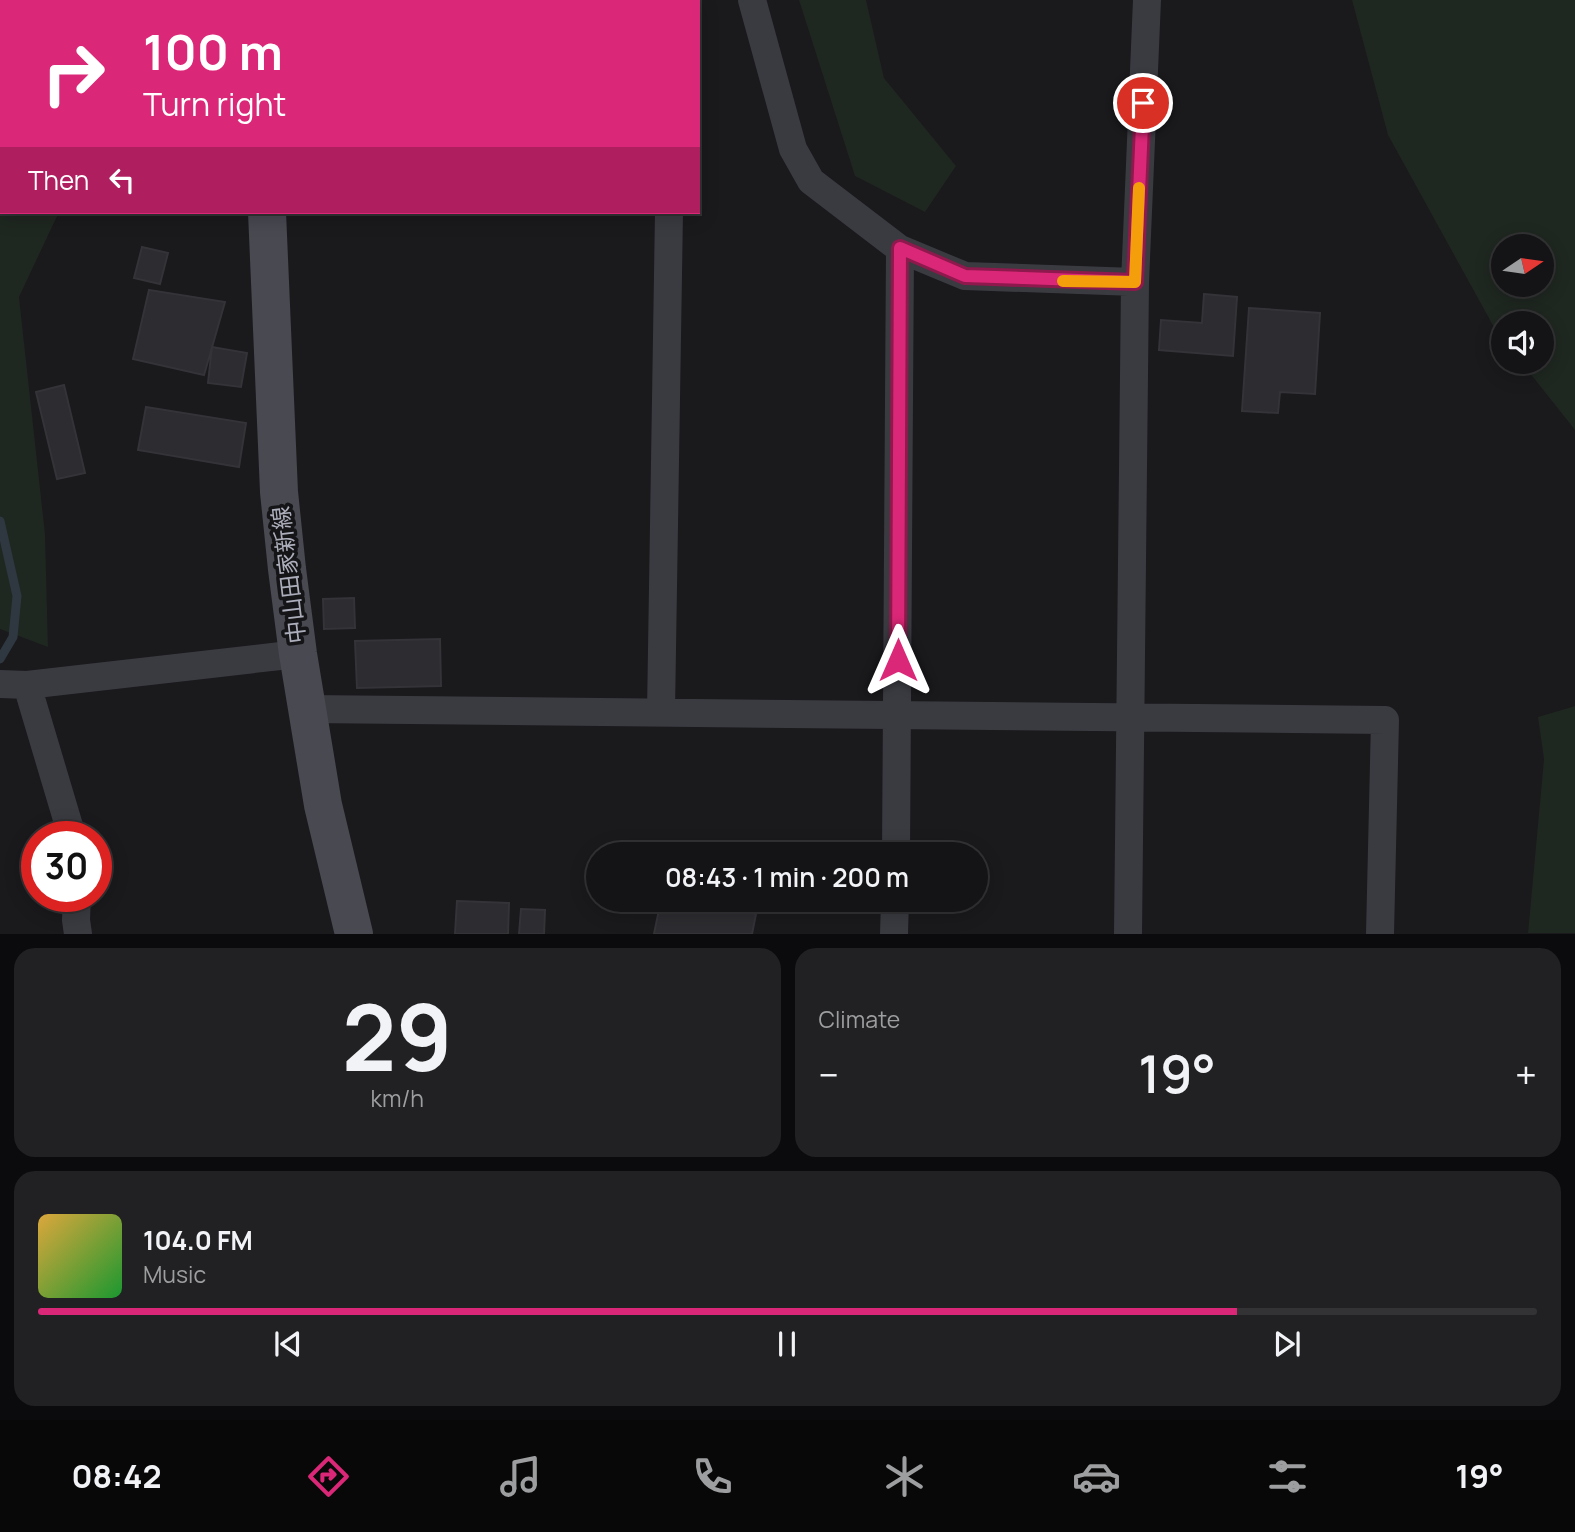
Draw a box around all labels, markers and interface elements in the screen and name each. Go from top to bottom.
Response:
text: 100 m [143,18,283,85]
icon: right [28,28,119,119]
pin [1113,73,1173,133]
text: Turn right [143,82,286,126]
icon: arrive [1124,84,1162,122]
icon: left [103,161,141,199]
text: Then [28,162,89,198]
north arrow [1491,234,1554,298]
map controls [1491,234,1554,374]
button: sound [1491,311,1554,374]
street label: 中山田家新線 [264,505,312,646]
position arrow [861,623,935,697]
speed limit sign: 30 [21,821,112,912]
text: 08:43 · 1 min · 200 m [665,859,909,895]
text: 29 [342,974,453,1098]
text: Climate [819,1003,900,1035]
text: 19° [1138,1038,1216,1109]
text: − [819,1048,839,1100]
text: + [1515,1048,1537,1100]
text: km/h [371,1082,424,1114]
text: 104.0 FM [143,1222,253,1258]
text: Music [143,1258,206,1290]
icon: previous [269,1325,307,1363]
icon: pause [768,1325,806,1363]
icon: next [1268,1325,1306,1363]
icon: directions [304,1452,353,1501]
icon: music [496,1452,545,1501]
icon: phone [688,1452,737,1501]
icon: climate [880,1452,929,1501]
icon: car [1072,1452,1121,1501]
icon: filters [1263,1452,1312,1501]
text: 08:42 [71,1454,162,1498]
text: 19° [1455,1454,1504,1498]

